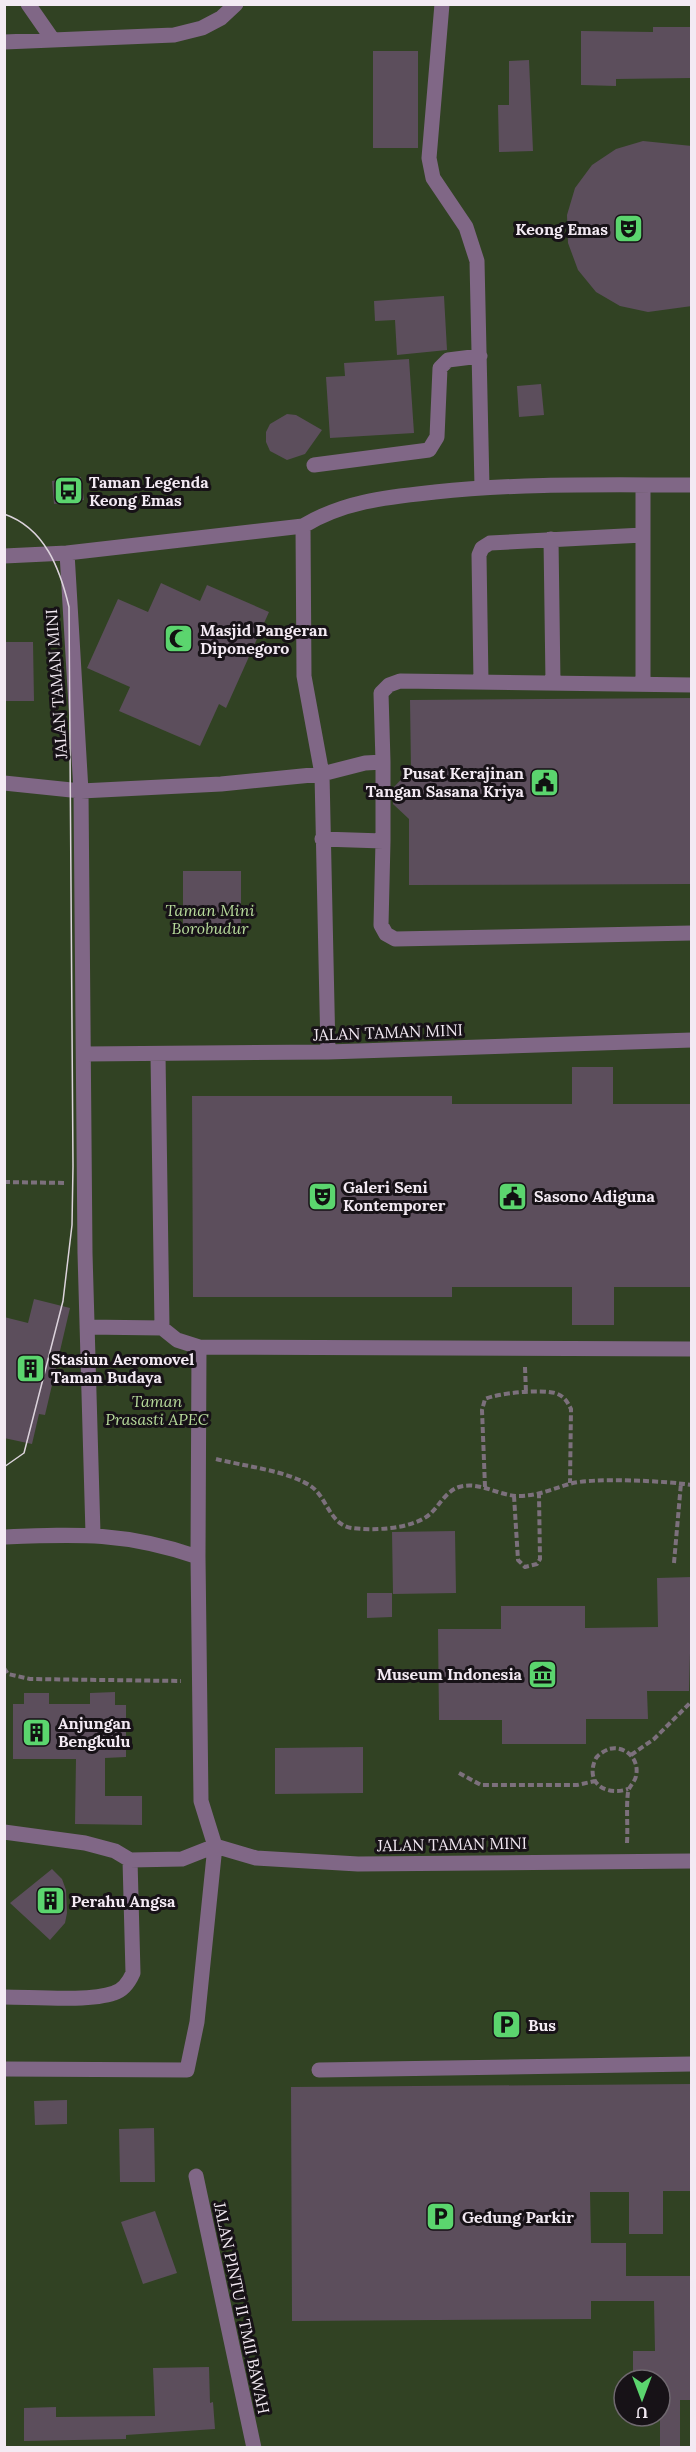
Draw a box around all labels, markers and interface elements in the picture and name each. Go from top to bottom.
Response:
theatre icon: Keong Emas [613,213,645,245]
place label: Keong Emas [515,219,608,239]
place label: Taman Legenda Keong Emas [89,472,209,510]
bus stop icon: Taman Legenda Keong Emas [52,475,84,507]
street label: JALAN TAMAN MINI [41,608,71,761]
place label: Masjid Pangeran Diponegoro [200,620,328,658]
mosque icon: Masjid Pangeran Diponegoro [163,623,195,655]
place label: Pusat Kerajinan Tangan Sasana Kriya [366,763,525,801]
public building icon: Pusat Kerajinan Tangan Sasana Kriya [529,766,561,798]
park label: Taman Mini Borobudur [165,900,255,938]
street label: JALAN TAMAN MINI [312,1019,463,1045]
place label: Galeri Seni Kontemporer [343,1177,446,1215]
theatre icon: Galeri Seni Kontemporer [306,1180,338,1212]
public building icon: Sasono Adiguna [497,1180,529,1212]
place label: Sasono Adiguna [534,1186,655,1206]
place label: Stasiun Aeromovel Taman Budaya [51,1349,194,1387]
building icon: Stasiun Aeromovel Taman Budaya [14,1352,46,1384]
park label: Taman Prasasti APEC [105,1391,209,1429]
museum icon: Museum Indonesia [527,1658,559,1690]
place label: Museum Indonesia [377,1664,523,1684]
place label: Anjungan Bengkulu [58,1713,131,1751]
building icon: Anjungan Bengkulu [21,1716,53,1748]
street label: JALAN TAMAN MINI [376,1833,527,1855]
building icon: Perahu Angsa [34,1885,66,1917]
place label: Perahu Angsa [71,1891,176,1911]
parking icon: Bus [491,2009,523,2041]
place label: Bus [528,2015,556,2035]
street label: JALAN PINTU II TMII BAWAH [210,2199,274,2416]
parking icon: Gedung Parkir [425,2201,457,2233]
place label: Gedung Parkir [462,2207,574,2227]
north arrow [612,2368,672,2428]
text: U [636,2403,648,2423]

